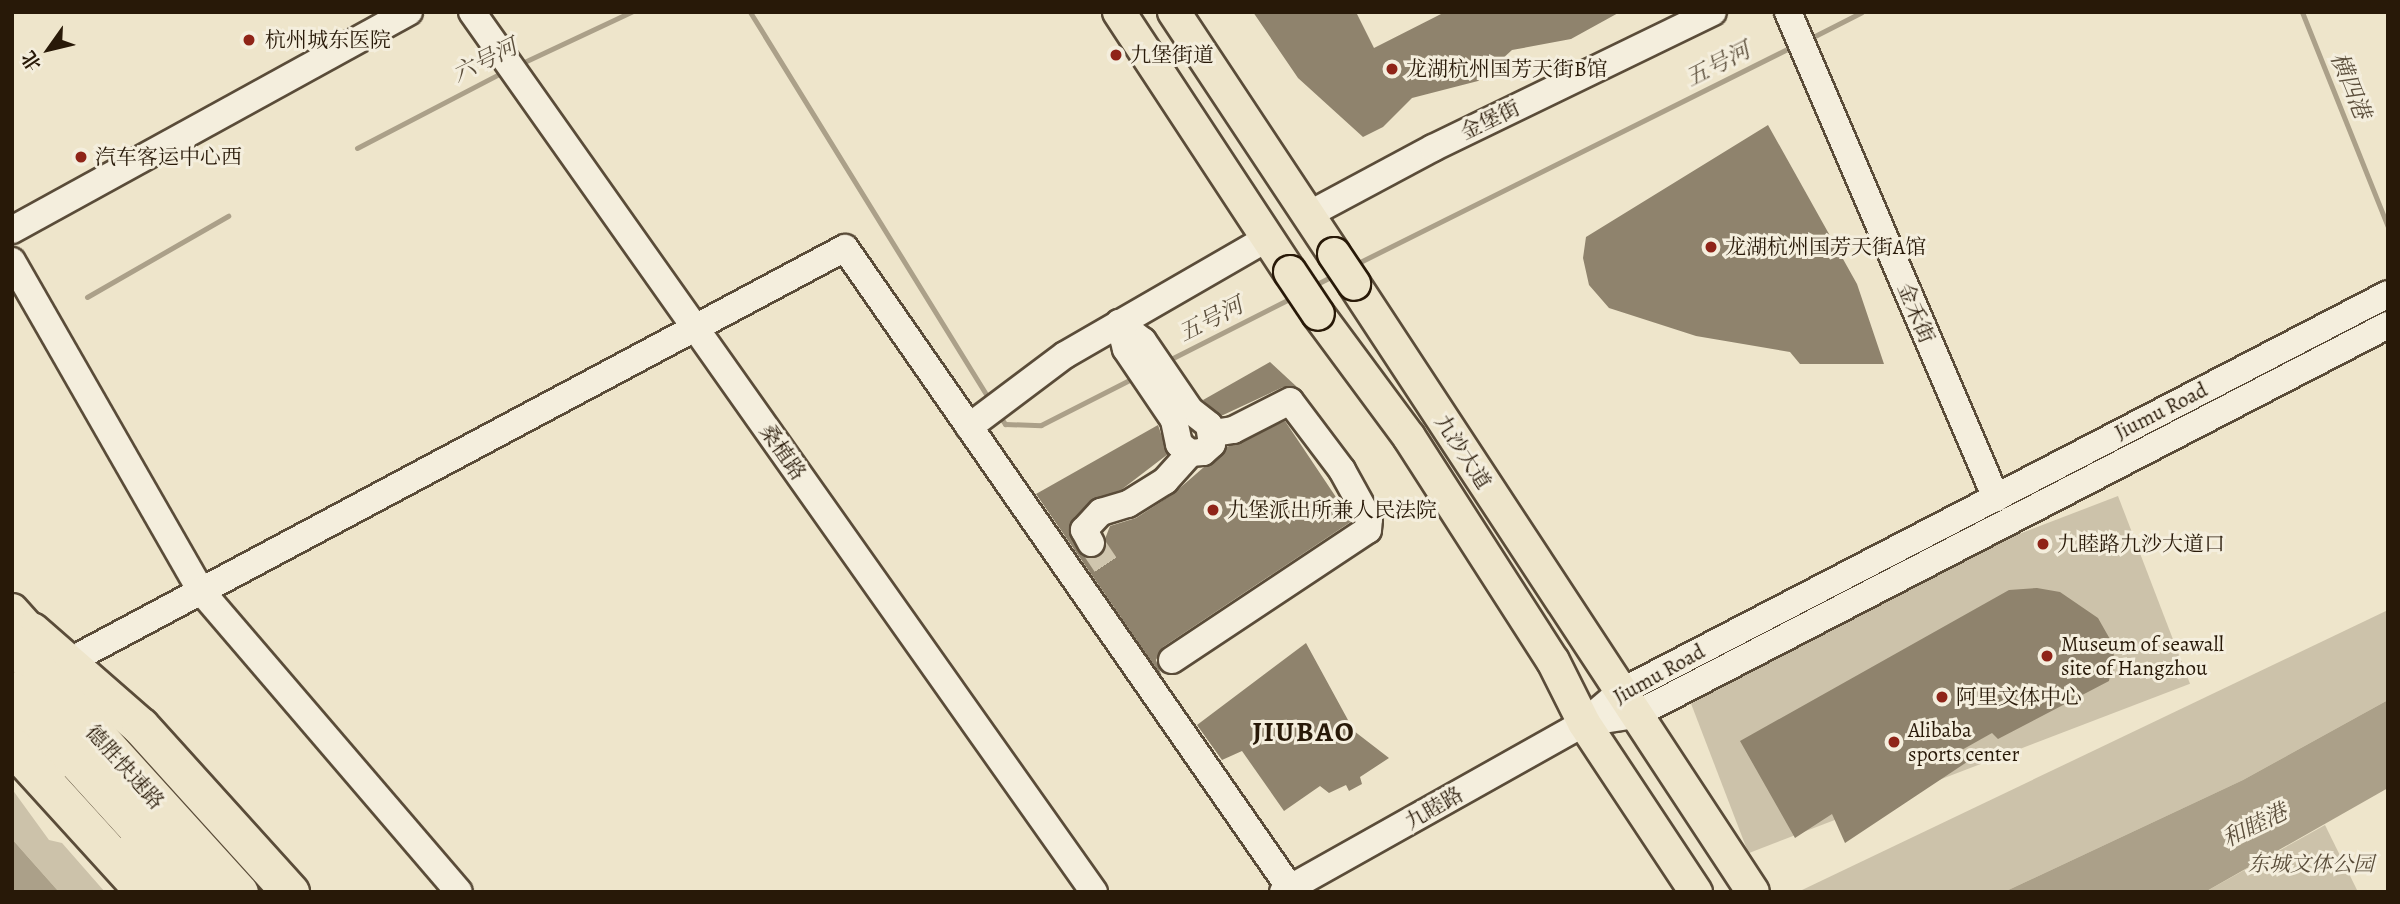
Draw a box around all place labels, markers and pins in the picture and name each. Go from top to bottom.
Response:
place label: 杭州城东医院 [265,27,391,53]
marker: 杭州城东医院 [239,30,259,50]
place label: 九堡街道 [1130,42,1214,68]
marker: 九堡街道 [1108,47,1124,63]
place label: 龙湖杭州国芳天街B馆 [1406,56,1608,82]
marker: 龙湖杭州国芳天街B馆 [1384,61,1400,77]
place label: 汽车客运中心西 [95,144,242,170]
marker: 汽车客运中心西 [73,149,89,165]
place label: 龙湖杭州国芳天街A馆 [1725,234,1926,260]
marker: 龙湖杭州国芳天街A馆 [1703,239,1719,255]
place label: 九堡派出所兼人民法院 [1227,497,1437,523]
marker: 九堡派出所兼人民法院 [1205,502,1221,518]
place label: 九睦路九沙大道口 [2057,531,2225,557]
marker: 九睦路九沙大道口 [2035,536,2051,552]
place label: Museum of seawall site of Hangzhou [2061,631,2224,681]
marker: Museum of seawall site of Hangzhou [2039,648,2055,664]
place label: 阿里文体中心 [1956,684,2082,710]
marker: 阿里文体中心 [1934,689,1950,705]
place label: Alibaba sports center [1908,717,2019,767]
marker: Alibaba sports center [1886,734,1902,750]

